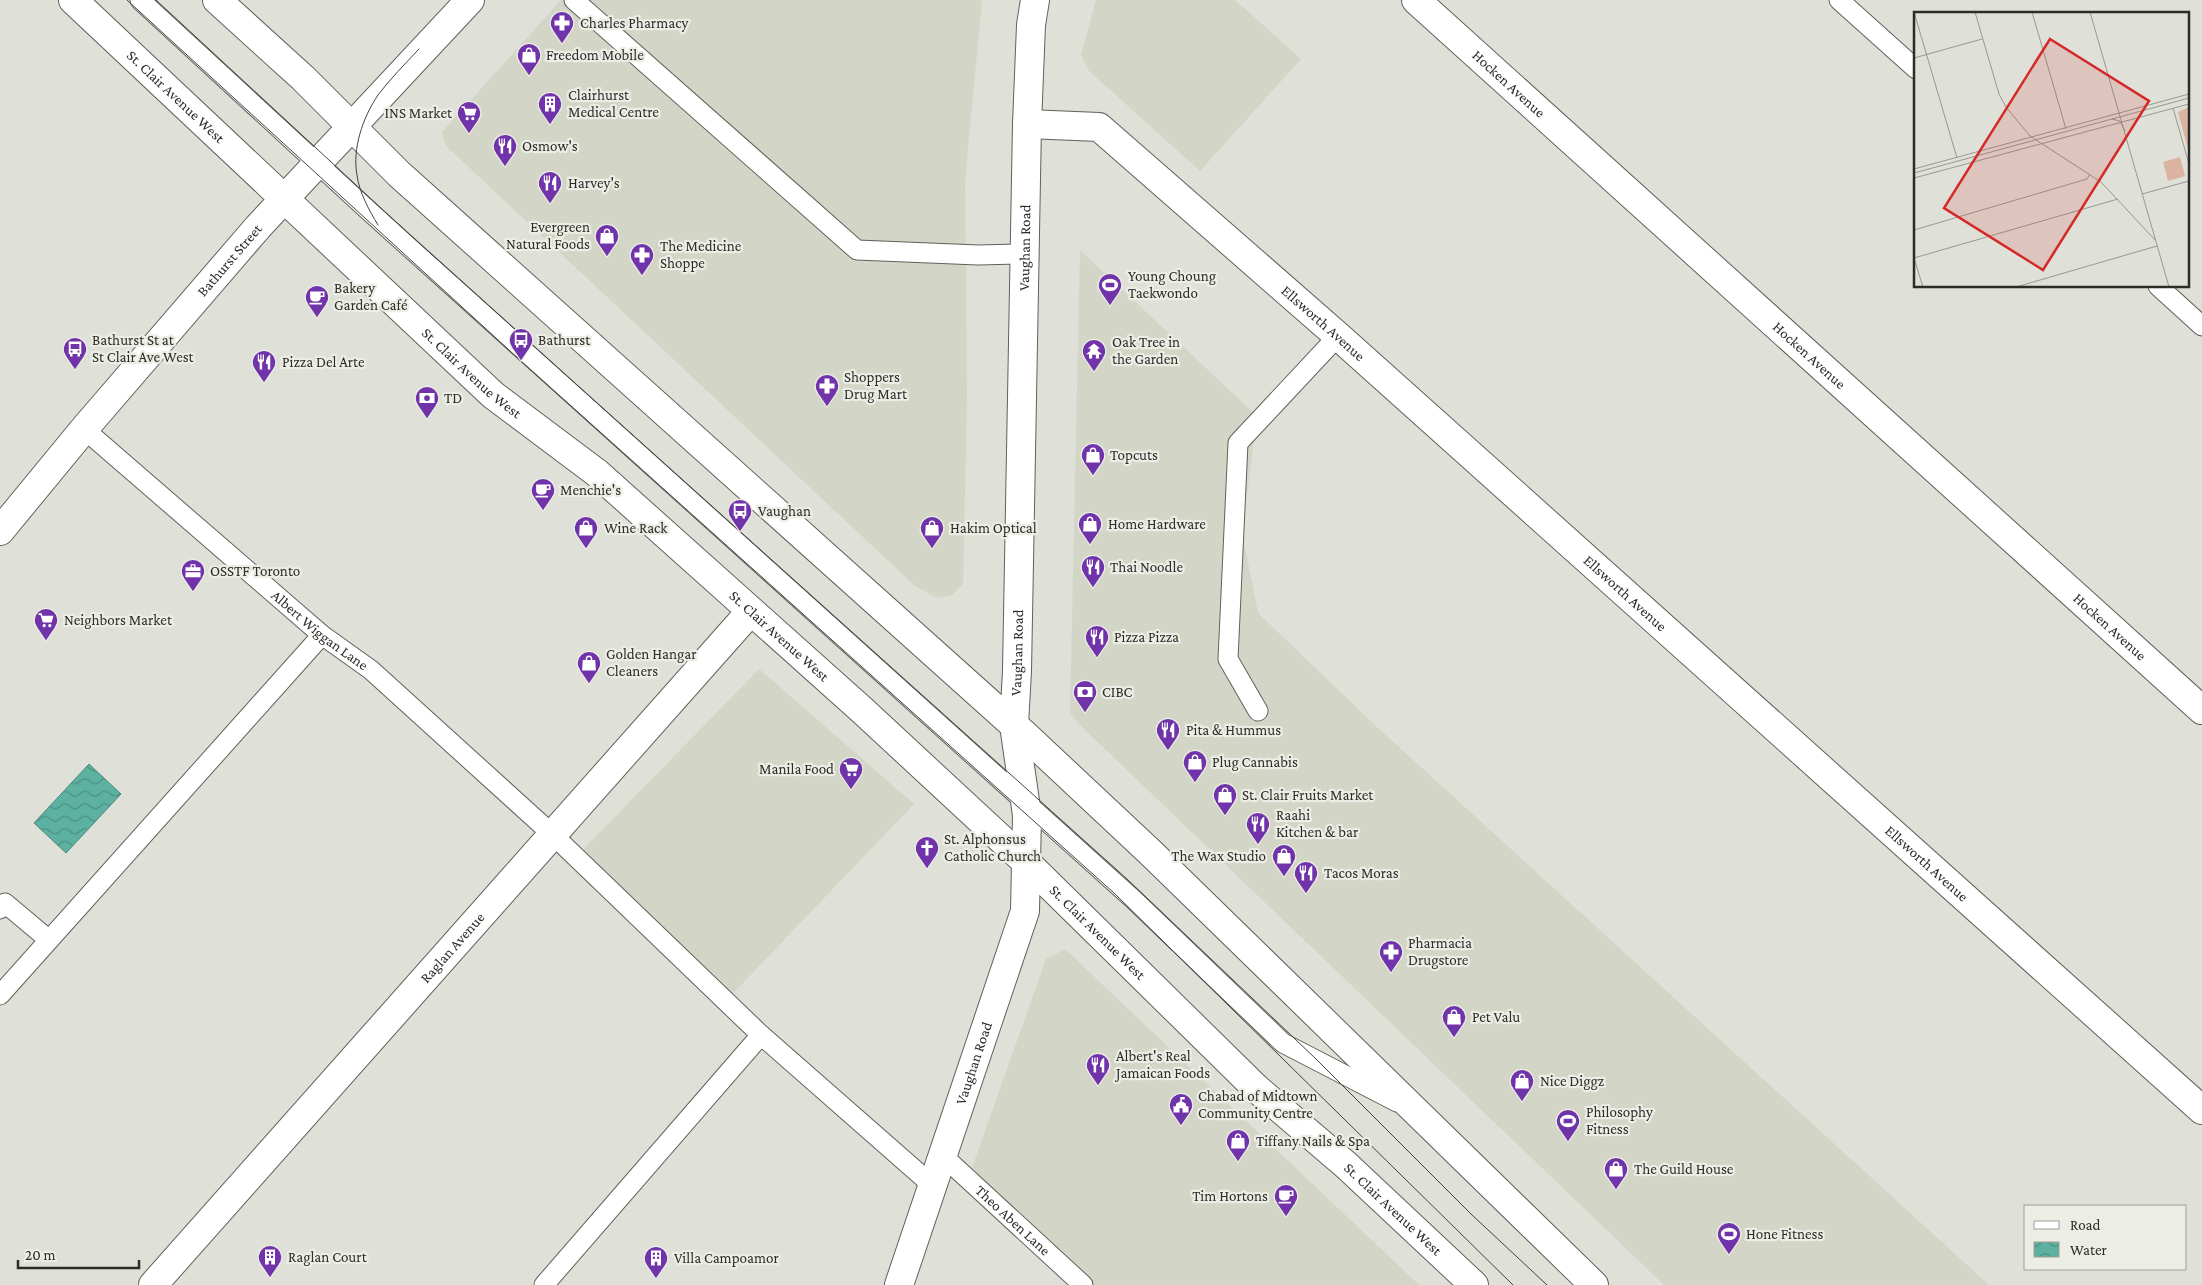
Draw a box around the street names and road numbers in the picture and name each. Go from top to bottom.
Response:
street label: St. Clair Avenue West [124,47,228,147]
street label: Hocken Avenue [1469,47,1549,121]
street label: Vaughan Road [1016,204,1034,291]
street label: Bathurst Street [194,220,266,300]
street label: Ellsworth Avenue [1278,282,1368,364]
street label: Hocken Avenue [1770,318,1849,392]
street label: St. Clair Avenue West [419,324,525,422]
street label: Ellsworth Avenue [1580,552,1670,635]
street label: Albert Wiggan Lane [268,587,371,673]
street label: St. Clair Avenue West [726,587,833,685]
street label: Hocken Avenue [2070,590,2150,664]
street label: Vaughan Road [1008,609,1026,696]
street label: Ellsworth Avenue [1882,822,1972,905]
street label: St. Clair Avenue West [1046,882,1149,984]
street label: Raglan Avenue [417,909,488,986]
street label: Vaughan Road [952,1020,995,1107]
street label: St. Clair Avenue West [1341,1160,1446,1259]
street label: Theo Aben Lane [972,1182,1054,1259]

